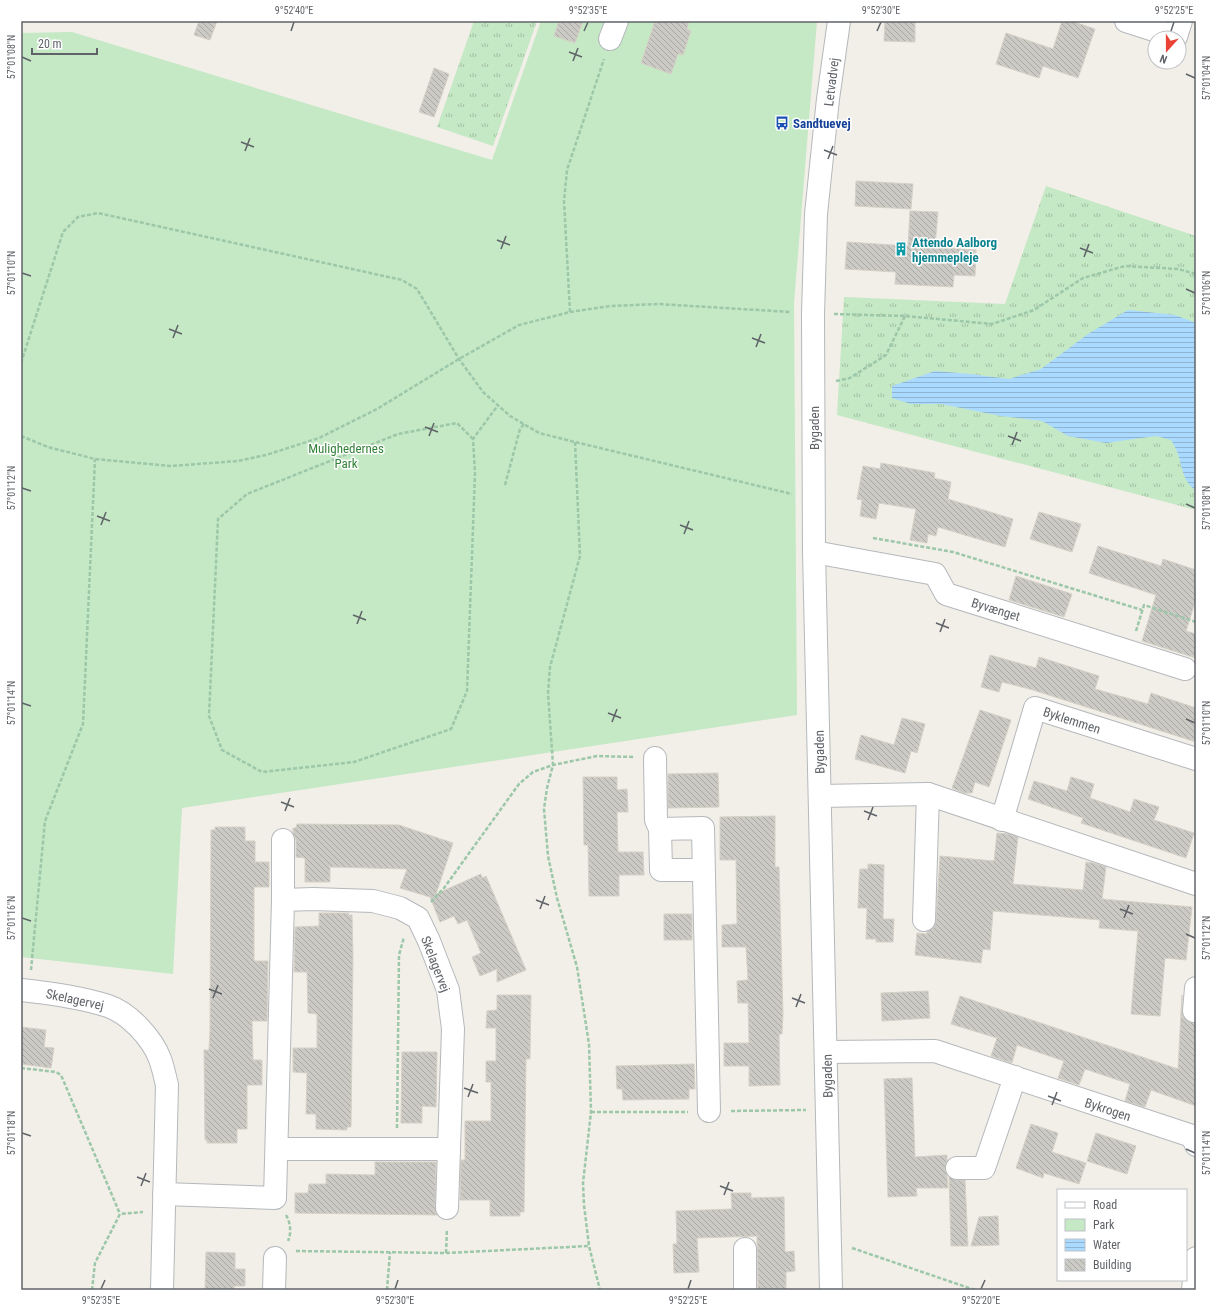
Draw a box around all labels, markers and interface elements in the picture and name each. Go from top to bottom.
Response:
text: 9°52'40"E [275,5,313,16]
text: 9°52'35"E [569,5,607,16]
text: 9°52'30"E [862,5,900,16]
text: 9°52'25"E [1155,5,1193,16]
scale bar [32,30,97,56]
north arrow [1147,30,1187,70]
text: 57°01'08"N [6,35,17,79]
text: 20 m [38,37,62,51]
text: N [1158,52,1169,66]
text: 57°01'04"N [1201,56,1212,100]
street label: Letvadvej [821,57,842,107]
bus stop icon: Sandtuevej [774,115,790,131]
place label: Sandtuevej [793,116,851,131]
place label: Attendo Aalborg hjemmepleje [912,235,997,265]
building icon: Attendo Aalborg hjemmepleje [893,241,909,257]
text: 57°01'10"N [6,251,17,295]
text: 57°01'06"N [1201,271,1212,315]
street label: Bygaden [807,406,822,450]
park label: Mulighedernes Park [308,441,384,471]
text: 57°01'12"N [6,466,17,510]
text: 57°01'08"N [1201,486,1212,530]
street label: Byvænget [970,595,1022,624]
text: 57°01'14"N [6,681,17,725]
text: 57°01'10"N [1201,701,1212,745]
street label: Byklemmen [1041,704,1102,737]
street label: Bygaden [812,730,827,774]
text: 57°01'16"N [6,896,17,940]
text: 57°01'12"N [1201,916,1212,960]
street label: Skelagervej [418,934,453,994]
street label: Skelagervej [45,986,105,1013]
street label: Bygaden [820,1054,835,1098]
street label: Bykrogen [1083,1095,1133,1124]
text: 57°01'18"N [6,1111,17,1155]
text: 57°01'14"N [1201,1131,1212,1175]
legend [1057,1189,1187,1281]
text: Road [1093,1198,1117,1212]
text: Park [1093,1218,1115,1232]
text: Water [1093,1238,1121,1252]
text: Building [1093,1258,1131,1272]
text: 9°52'35"E [82,1295,120,1306]
text: 9°52'30"E [376,1295,414,1306]
text: 9°52'25"E [669,1295,707,1306]
text: 9°52'20"E [962,1295,1000,1306]

